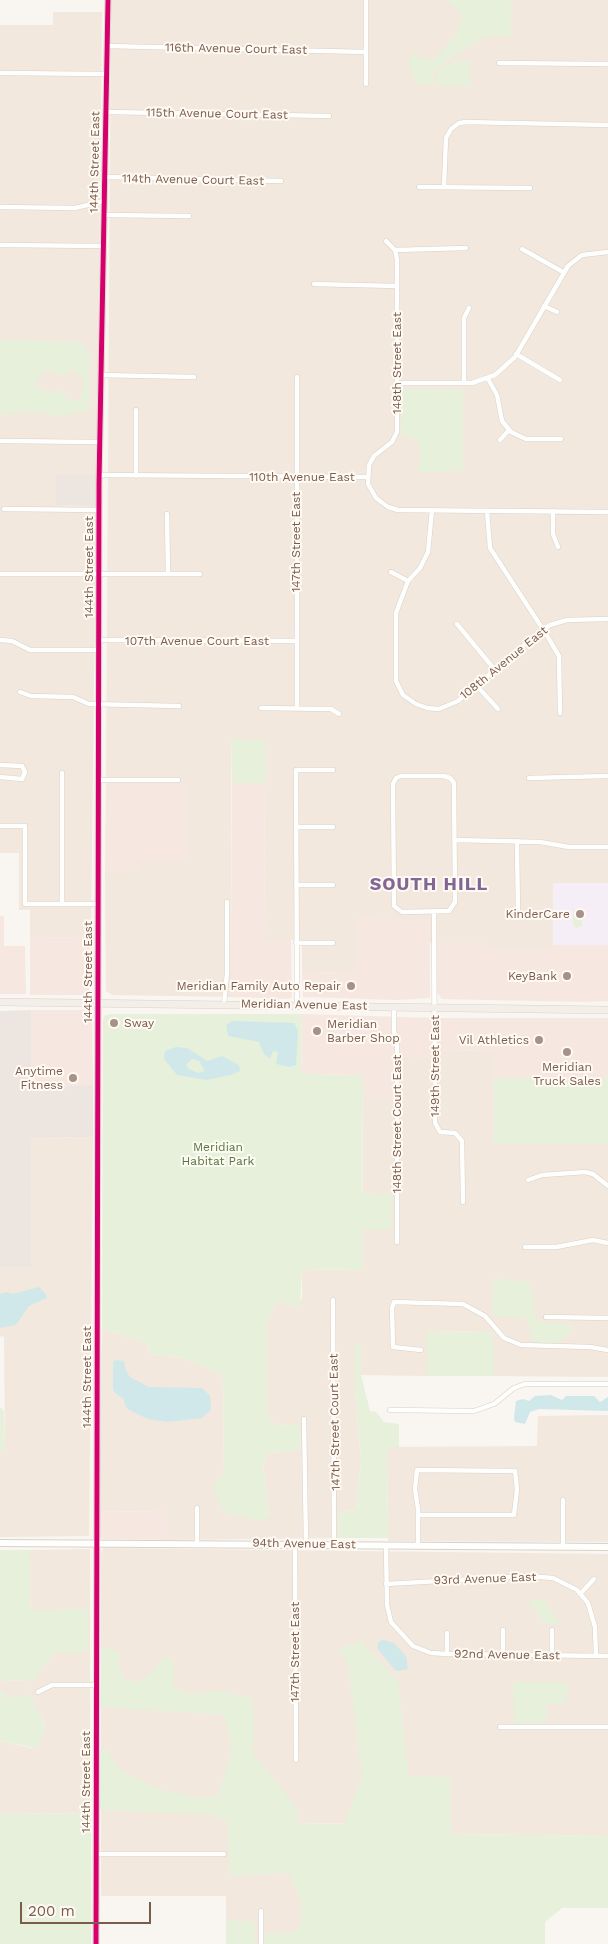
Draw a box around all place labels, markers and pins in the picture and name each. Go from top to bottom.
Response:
place label: KinderCare [506,907,570,921]
marker: KinderCare [574,908,586,920]
place label: KeyBank [508,969,557,983]
marker: KeyBank [561,970,573,982]
place label: Meridian Family Auto Repair [176,979,341,993]
marker: Meridian Family Auto Repair [345,980,357,992]
place label: Sway [124,1016,154,1030]
marker: Sway [108,1017,120,1029]
place label: Meridian Barber Shop [327,1017,400,1045]
marker: Meridian Barber Shop [311,1025,323,1037]
place label: Vil Athletics [459,1033,529,1047]
marker: Vil Athletics [533,1034,545,1046]
marker: Meridian Truck Sales [561,1046,573,1058]
place label: Meridian Truck Sales [533,1060,601,1088]
place label: Anytime Fitness [15,1064,63,1092]
marker: Anytime Fitness [67,1072,79,1084]

